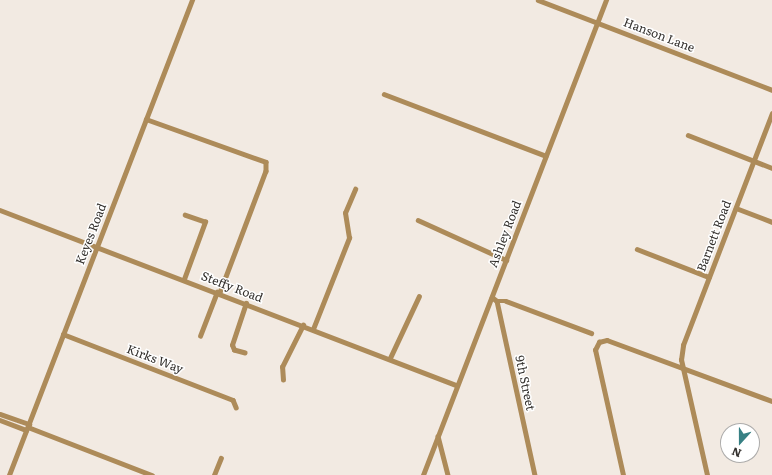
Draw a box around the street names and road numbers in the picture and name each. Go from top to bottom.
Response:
street label: Hanson Lane [621,15,697,55]
street label: Ashley Road [486,198,524,270]
street label: Barnett Road [694,198,734,274]
street label: Keyes Road [73,201,109,267]
street label: Steffy Road [199,269,265,305]
street label: Kirks Way [125,342,185,376]
street label: 9th Street [512,354,538,412]

